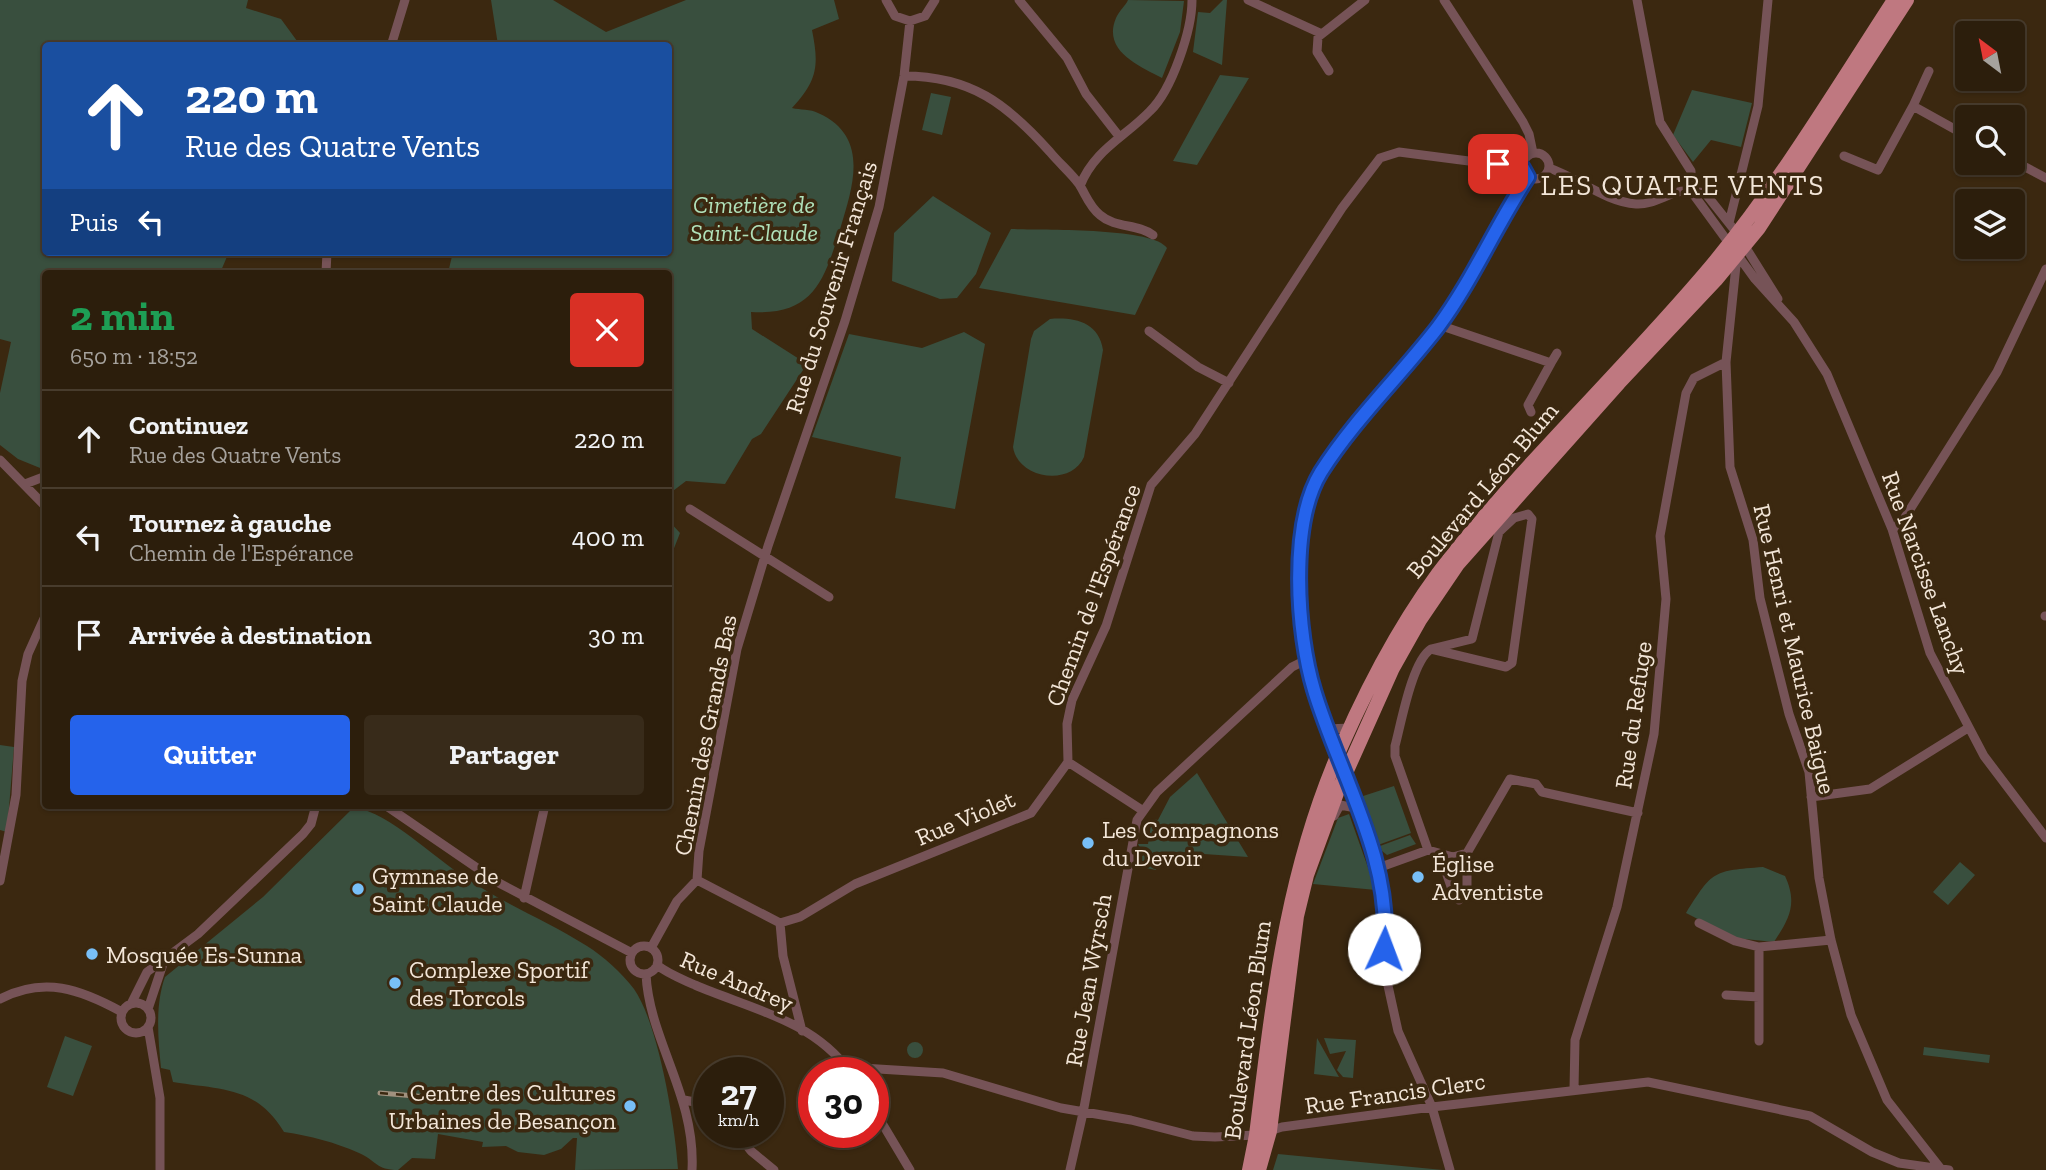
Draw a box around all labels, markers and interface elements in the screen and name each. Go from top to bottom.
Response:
north arrow [1955,21,2025,91]
map controls [1955,21,2025,259]
text: 220 m [185,67,318,126]
icon: ahead [70,70,161,161]
button: search [1955,105,2025,175]
text: Rue des Quatre Vents [185,127,480,165]
pin [1468,134,1528,194]
icon: arrive [1479,145,1517,183]
street label: Rue du Souvenir Français [779,157,883,417]
district label: LES QUATRE VENTS [1541,169,1825,202]
button: layers [1955,189,2025,259]
park label: Cimetière de Saint-Claude [690,190,818,247]
icon: left [132,203,170,241]
text: Puis [70,206,118,238]
text: 2 min [70,290,175,341]
button: close [570,293,644,367]
text: 650 m · 18:52 [70,342,198,370]
street label: Boulevard Léon Blum [1400,396,1564,584]
text: Continuez [129,409,248,441]
icon: ahead [70,420,108,458]
text: 220 m [574,423,644,455]
text: Rue des Quatre Vents [129,441,341,469]
street label: Rue Narcisse Lanchy [1876,467,1976,679]
street label: Chemin de l'Espérance [1039,480,1147,710]
street label: Rue Henri et Maurice Baigue [1747,501,1843,797]
text: Tournez à gauche [129,507,331,539]
icon: left [70,518,108,556]
text: 400 m [572,521,644,553]
text: Chemin de l'Espérance [129,539,354,567]
street label: Chemin des Grands Bas [667,612,743,858]
icon: arrive [70,616,108,654]
text: Arrivée à destination [129,619,372,651]
text: 30 m [588,619,644,651]
street label: Rue du Refuge [1608,639,1658,791]
button: Quitter [70,715,350,795]
button: Partager [364,715,644,795]
street label: Rue Violet [911,784,1019,852]
place label: Les Compagnons du Devoir [1102,815,1279,872]
marker: Les Compagnons du Devoir [1080,835,1096,851]
place label: Église Adventiste [1432,849,1543,906]
place label: Gymnase de Saint Claude [372,861,503,918]
marker: Église Adventiste [1410,869,1426,885]
marker: Gymnase de Saint Claude [350,881,366,897]
street label: Rue Jean Wyrsch [1059,891,1118,1069]
position arrow [1347,912,1421,986]
street label: Boulevard Léon Blum [1217,918,1277,1141]
place label: Mosquée Es-Sunna [106,940,302,969]
street label: Rue Andrey [676,944,799,1018]
marker: Mosquée Es-Sunna [84,946,100,962]
place label: Complexe Sportif des Torcols [409,955,591,1012]
marker: Complexe Sportif des Torcols [387,975,403,991]
speed limit sign: 30 [798,1057,889,1148]
street label: Rue Francis Clerc [1303,1066,1487,1120]
text: 27 [720,1072,757,1114]
place label: Centre des Cultures Urbaines de Besançon [388,1078,616,1135]
marker: Centre des Cultures Urbaines de Besançon [622,1098,638,1114]
text: km/h [718,1109,759,1131]

